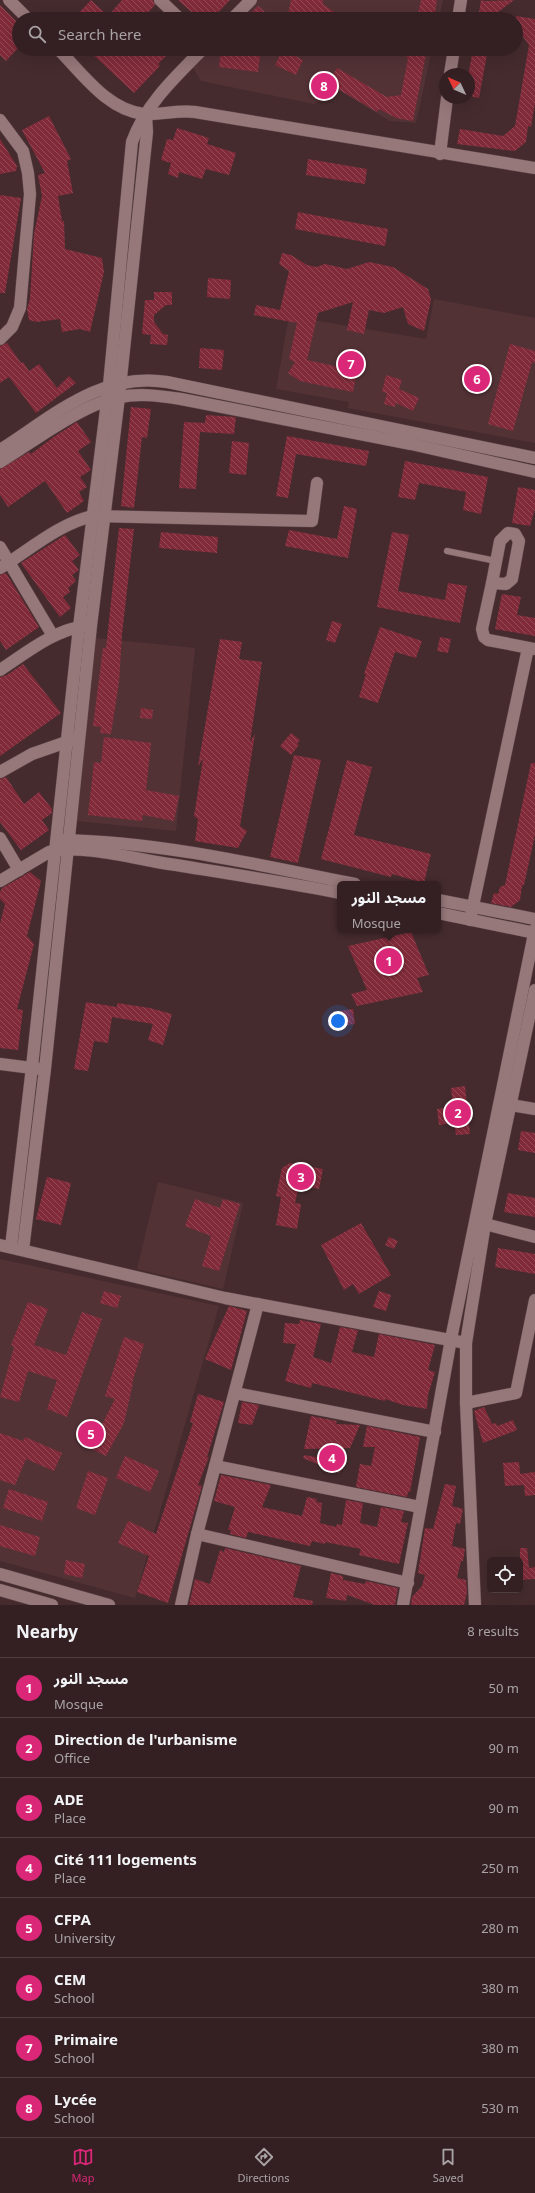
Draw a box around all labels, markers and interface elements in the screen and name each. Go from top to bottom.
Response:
search box [12,12,523,56]
icon: search [26,23,48,45]
text: Search here [58,24,141,44]
north arrow [439,68,475,104]
pin: 8 [311,71,337,101]
pin: 7 [338,349,364,379]
pin: 6 [464,364,490,394]
popup [337,881,441,933]
text: مسجد النور [352,887,426,907]
text: Mosque [352,914,401,932]
pin: 1 [376,946,402,976]
your location [328,1011,348,1031]
pin: 2 [445,1098,471,1128]
pin: 3 [288,1162,314,1192]
pin: 5 [78,1419,104,1449]
pin: 4 [319,1443,345,1473]
map controls [487,1557,523,1593]
button: locate [487,1557,523,1593]
text: Nearby [16,1620,78,1643]
text: 8 results [467,1622,519,1640]
text: مسجد النور [54,1668,129,1688]
text: 1 [25,1679,33,1697]
text: 50 m [489,1679,519,1697]
text: Mosque [54,1695,103,1713]
text: Direction de l'urbanisme [54,1729,237,1749]
text: 2 [25,1739,33,1757]
text: 90 m [489,1739,519,1757]
text: Office [54,1749,90,1767]
text: ADE [54,1789,84,1809]
text: 3 [25,1799,33,1817]
text: 90 m [489,1799,519,1817]
text: Place [54,1809,86,1827]
text: Cité 111 logements [54,1849,197,1869]
text: 4 [25,1859,33,1877]
text: 250 m [481,1859,519,1877]
text: Place [54,1869,86,1887]
text: CFPA [54,1909,91,1929]
text: 5 [25,1919,33,1937]
text: 280 m [481,1919,519,1937]
text: University [54,1929,115,1947]
text: CEM [54,1969,86,1989]
text: 6 [25,1979,33,1997]
text: 380 m [481,1979,519,1997]
text: School [54,1989,95,2007]
text: Primaire [54,2029,118,2049]
text: 7 [25,2039,33,2057]
text: 380 m [481,2039,519,2057]
text: School [54,2049,95,2067]
text: Lycée [54,2089,97,2109]
text: 8 [25,2099,33,2117]
text: 530 m [481,2099,519,2117]
text: School [54,2109,95,2127]
tab: Map [72,2146,94,2185]
tab: Directions [237,2146,290,2185]
tab: Saved [433,2146,463,2185]

